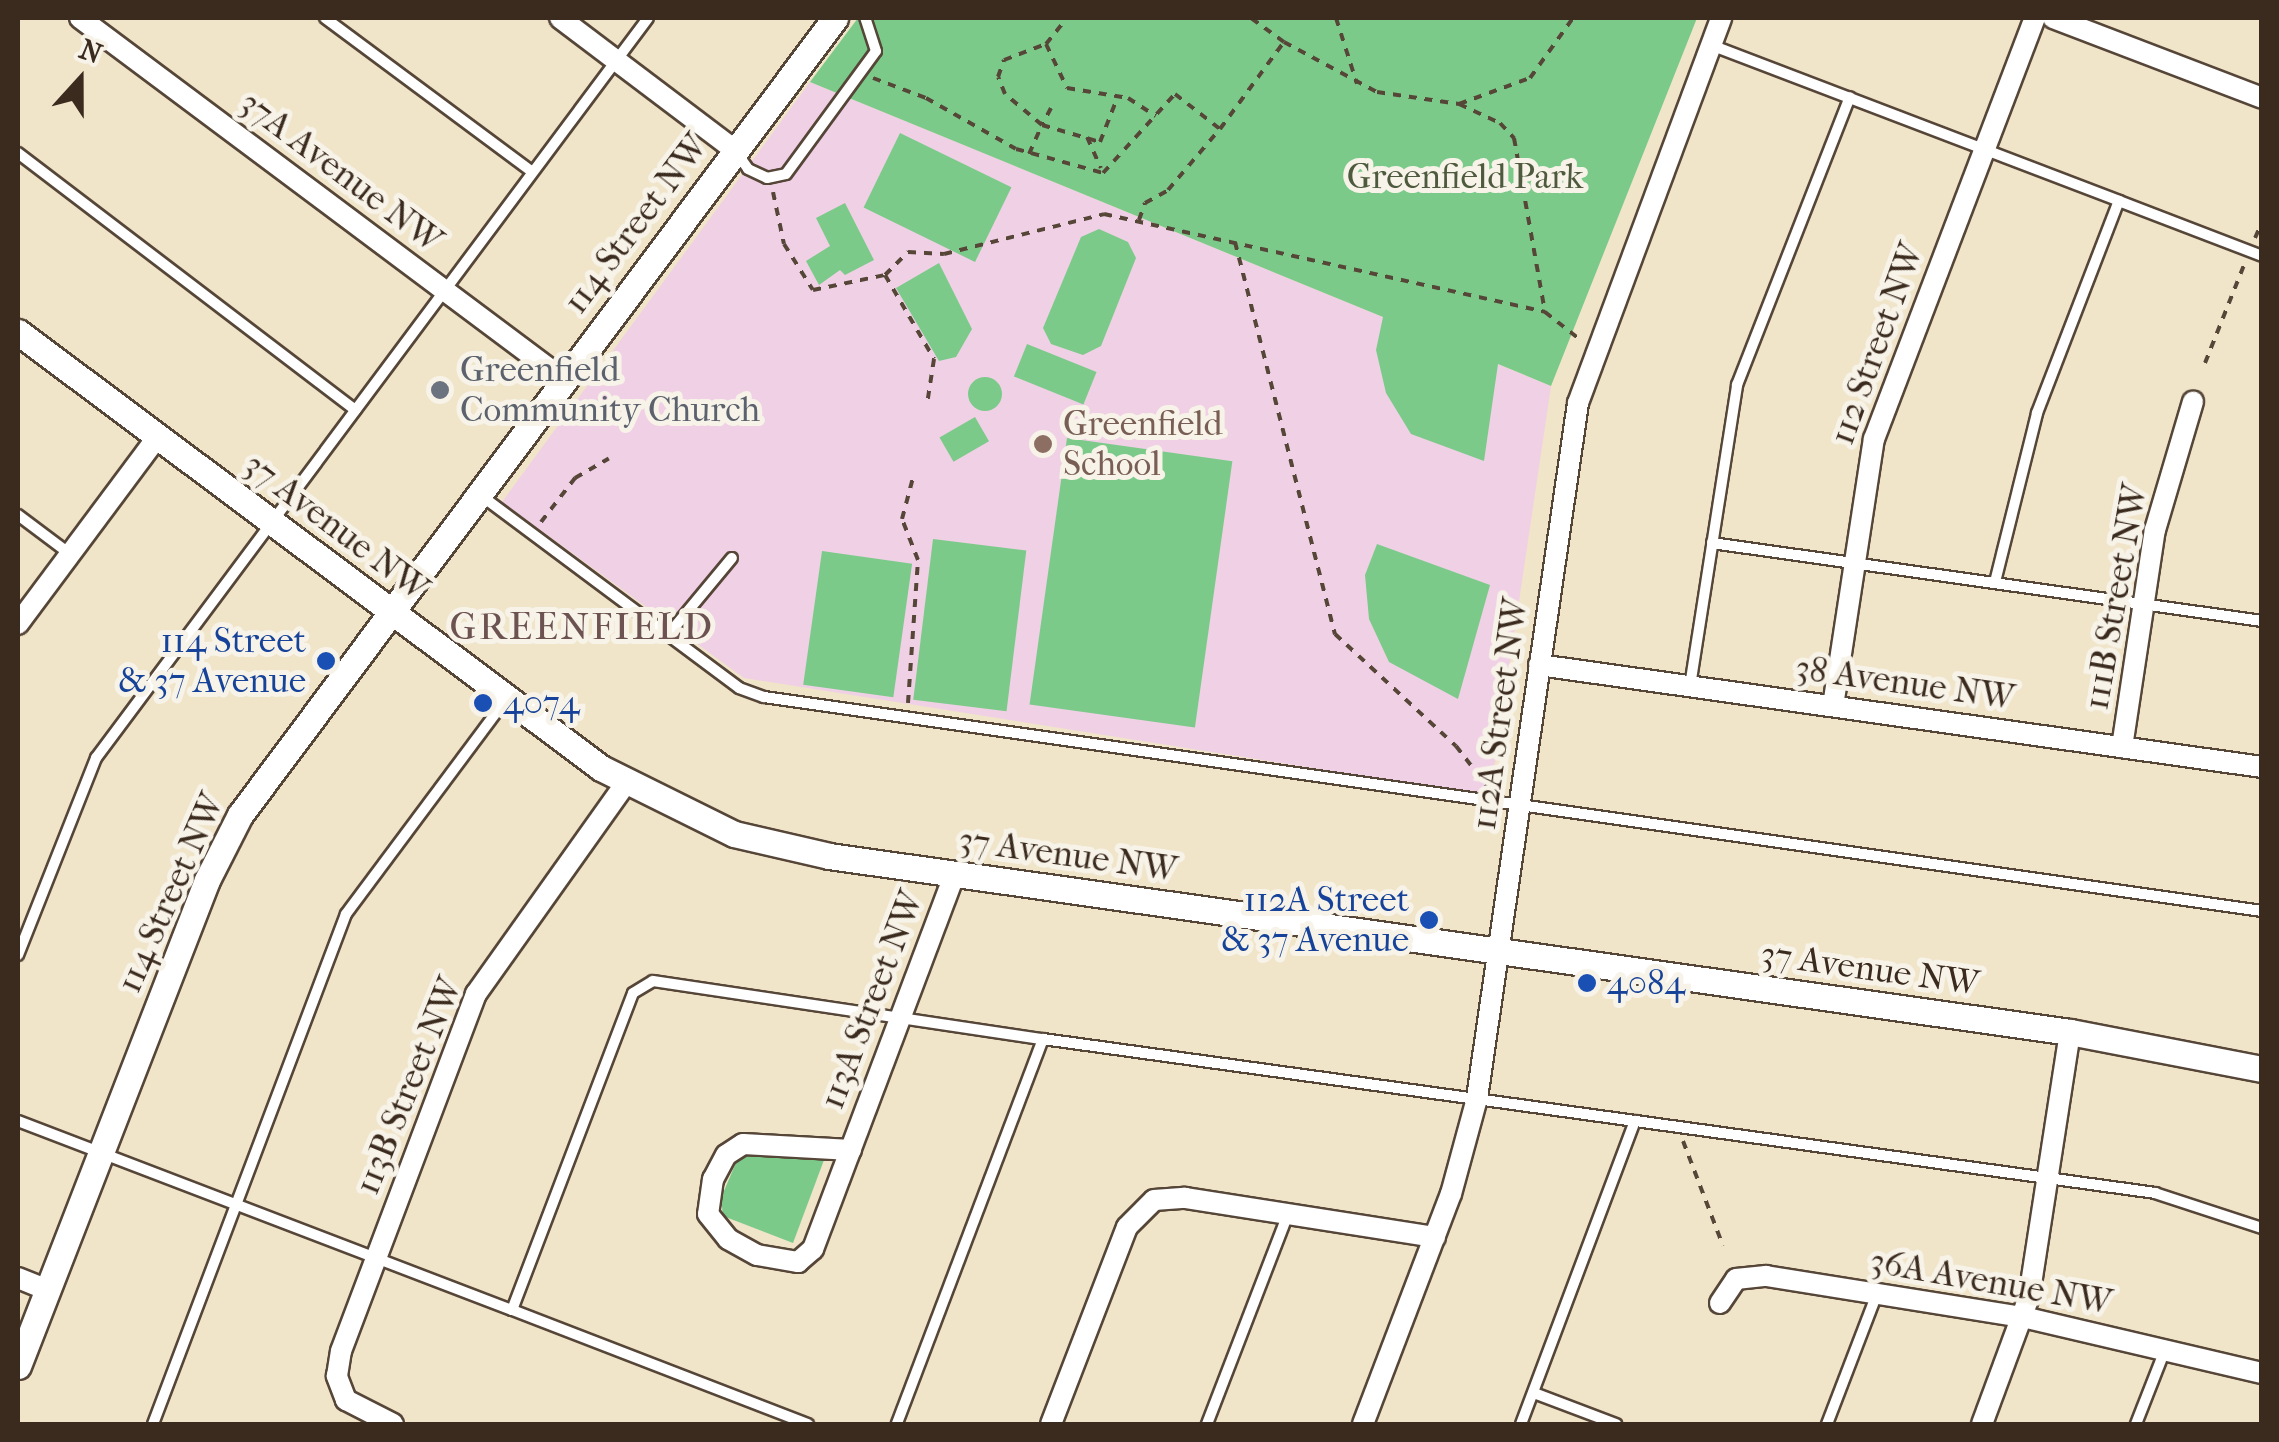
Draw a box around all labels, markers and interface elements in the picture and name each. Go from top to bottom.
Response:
north arrow [30,30,130,130]
text: N [75,32,107,71]
street label: 37A Avenue NW [231,82,451,262]
street label: 114 Street NW [555,126,717,322]
park label: Greenfield Park [1347,156,1583,198]
street label: 112 Street NW [1821,238,1933,450]
place label: Greenfield Community Church [460,349,760,431]
marker: Greenfield Community Church [429,379,451,401]
place label: Greenfield School [1063,403,1223,485]
marker: Greenfield School [1032,433,1054,455]
street label: 37 Avenue NW [235,444,437,610]
street label: 111B Street NW [2075,481,2157,713]
street label: 112A Street NW [1463,595,1537,833]
district label: GREENFIELD [450,604,714,650]
place label: 114 Street & 37 Avenue [118,620,306,702]
street label: 38 Avenue NW [1793,647,2017,719]
marker: 114 Street & 37 Avenue [315,650,337,672]
place label: 4074 [503,682,580,724]
marker: 4074 [472,692,494,714]
street label: 114 Street NW [108,787,234,999]
street label: 37 Avenue NW [956,819,1180,891]
place label: 112A Street & 37 Avenue [1221,879,1409,961]
street label: 113A Street NW [811,885,933,1115]
marker: 112A Street & 37 Avenue [1418,909,1440,931]
street label: 37 Avenue NW [1758,933,1982,1005]
place label: 4084 [1607,962,1685,1004]
street label: 113B Street NW [346,971,472,1201]
marker: 4084 [1576,972,1598,994]
street label: 36A Avenue NW [1867,1240,2115,1324]

